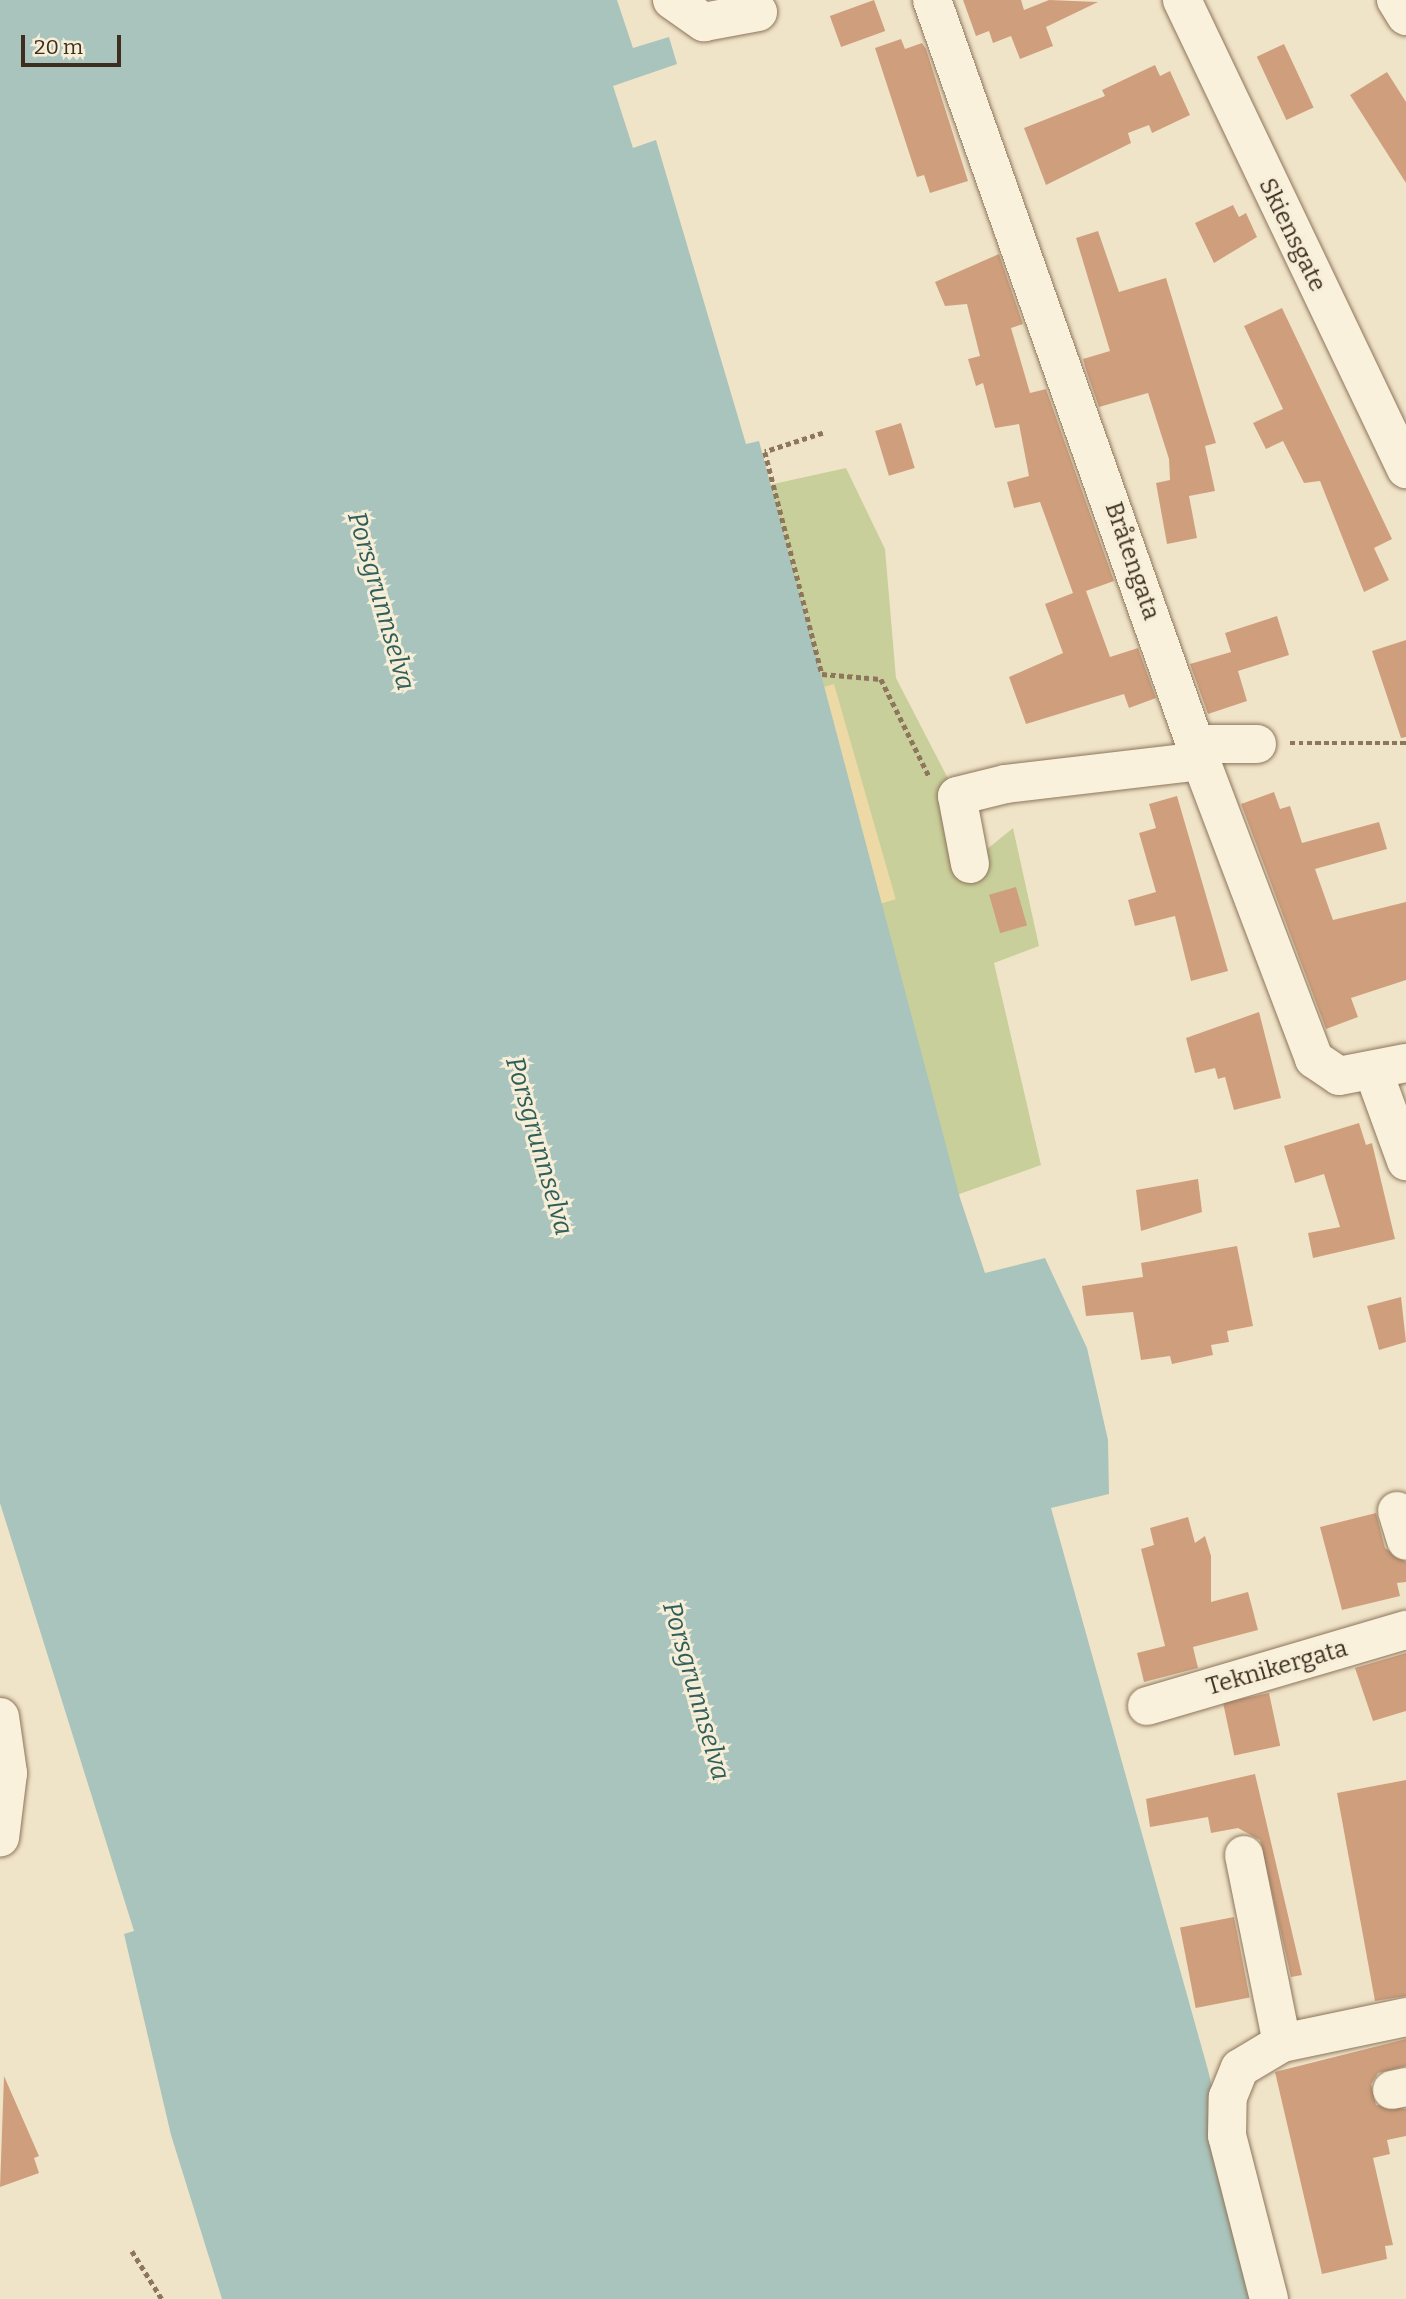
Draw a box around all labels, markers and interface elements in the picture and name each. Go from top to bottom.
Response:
scale bar [24,21,124,65]
text: 20 m [34,34,83,60]
street label: Skiensgate [1252,174,1332,296]
street label: Bråtengata [1098,498,1166,624]
water label: Porsgrunnselva [341,508,421,694]
water label: Porsgrunnselva [499,1053,579,1239]
water label: Porsgrunnselva [656,1598,736,1784]
street label: Teknikergata [1203,1634,1351,1702]

